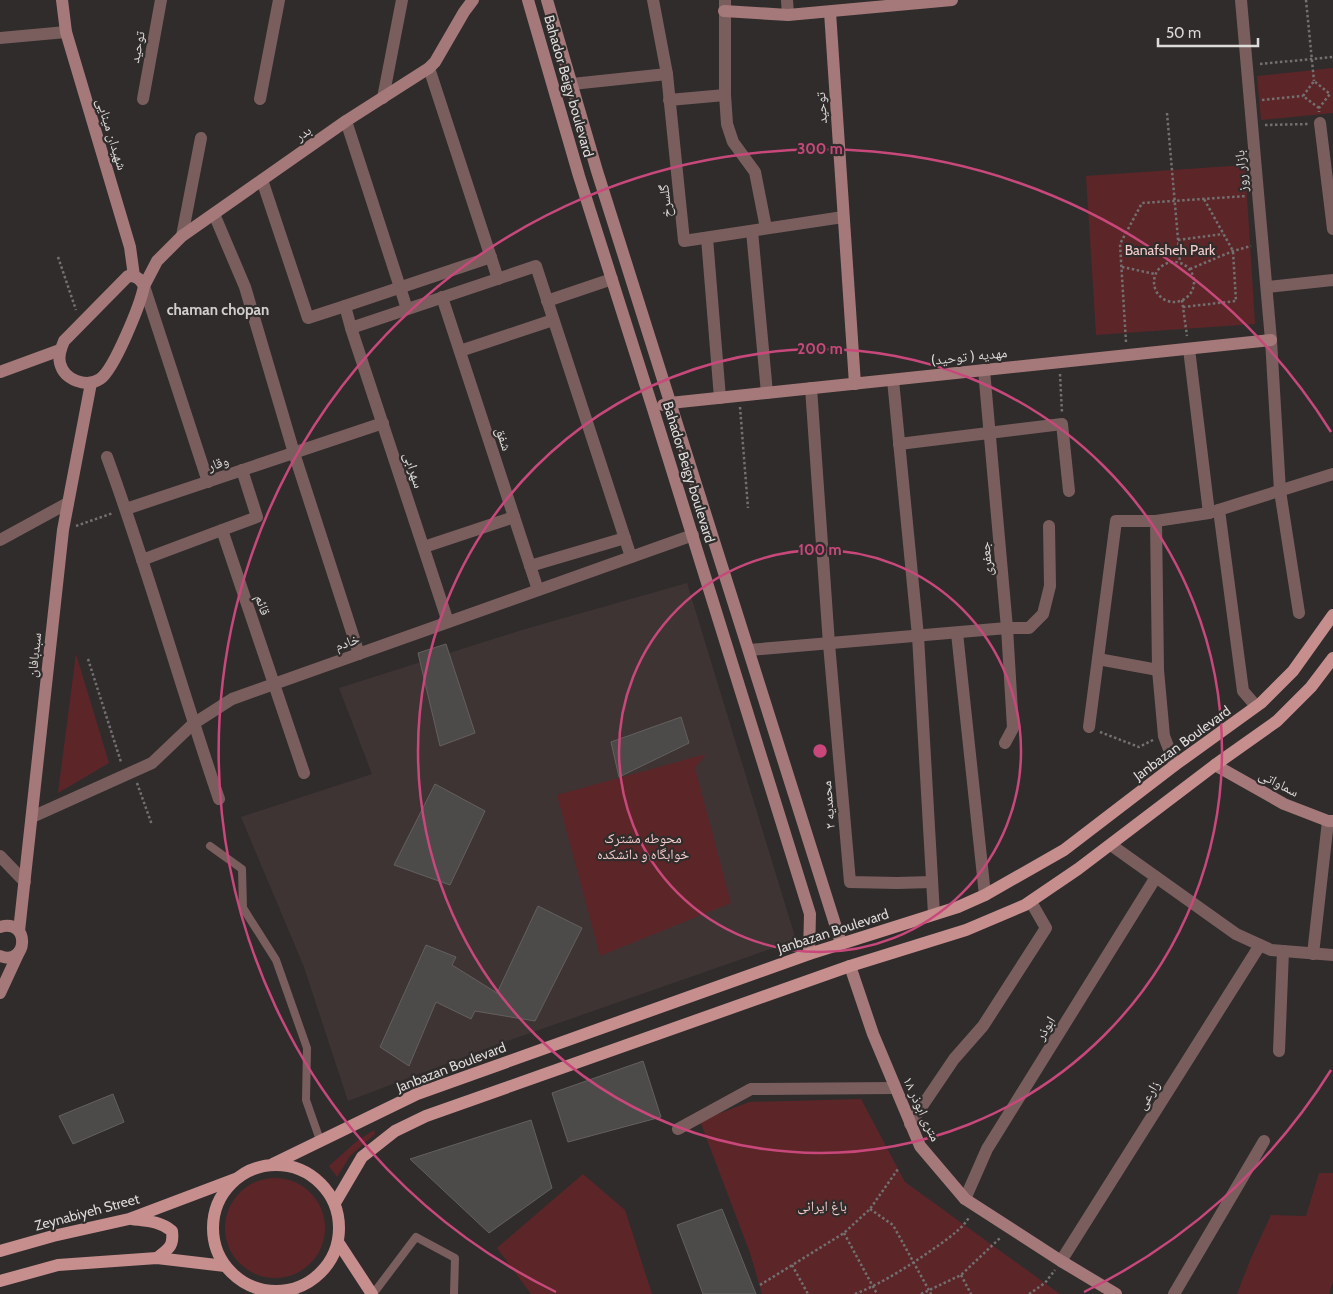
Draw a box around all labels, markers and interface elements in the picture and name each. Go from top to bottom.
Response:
street label: Bahador Beigy boulevard [540,13,598,159]
scale bar [1158,15,1258,47]
text: 50 m [1166,24,1201,42]
street label: توحید [125,29,149,64]
street label: توحید [811,91,831,125]
street label: شهیدان مینایی [93,96,131,172]
street label: بدر [291,121,315,146]
text: 300 m [797,140,843,158]
street label: بازار روز [1230,149,1252,194]
street label: گلسرخ [654,183,677,218]
park label: Banafsheh Park [1125,241,1216,259]
district label: chaman chopan [167,301,269,319]
text: 200 m [797,340,843,358]
street label: مهدیه ( توحید) [930,343,1008,369]
street label: Bahador Beigy boulevard [659,399,719,545]
street label: شفق [491,425,516,453]
street label: سهرابی [400,450,428,490]
street label: وقار [204,451,231,475]
text: 100 m [798,541,842,559]
street label: جعفری [976,541,996,577]
street label: قائم [250,592,275,618]
street label: خادم [332,629,362,656]
street label: سبدبافان [23,632,45,678]
street label: Janbazan Boulevard [1129,702,1234,785]
centre of rings [811,742,829,760]
street label: سماواتی [1256,765,1302,801]
street label: محمدیه ۲ [817,780,839,830]
park label: محوطه مشترک خوابگاه و دانشکده [597,829,689,863]
street label: Janbazan Boulevard [774,905,891,958]
street label: ابوذر [1030,1013,1059,1044]
street label: Janbazan Boulevard [393,1038,508,1097]
street label: ۱۸ متری ابوذر [899,1074,945,1144]
street label: زارعی [1132,1077,1164,1113]
street label: Zeynabiyeh Street [33,1189,142,1235]
park label: باغ ایرانی [797,1197,847,1216]

